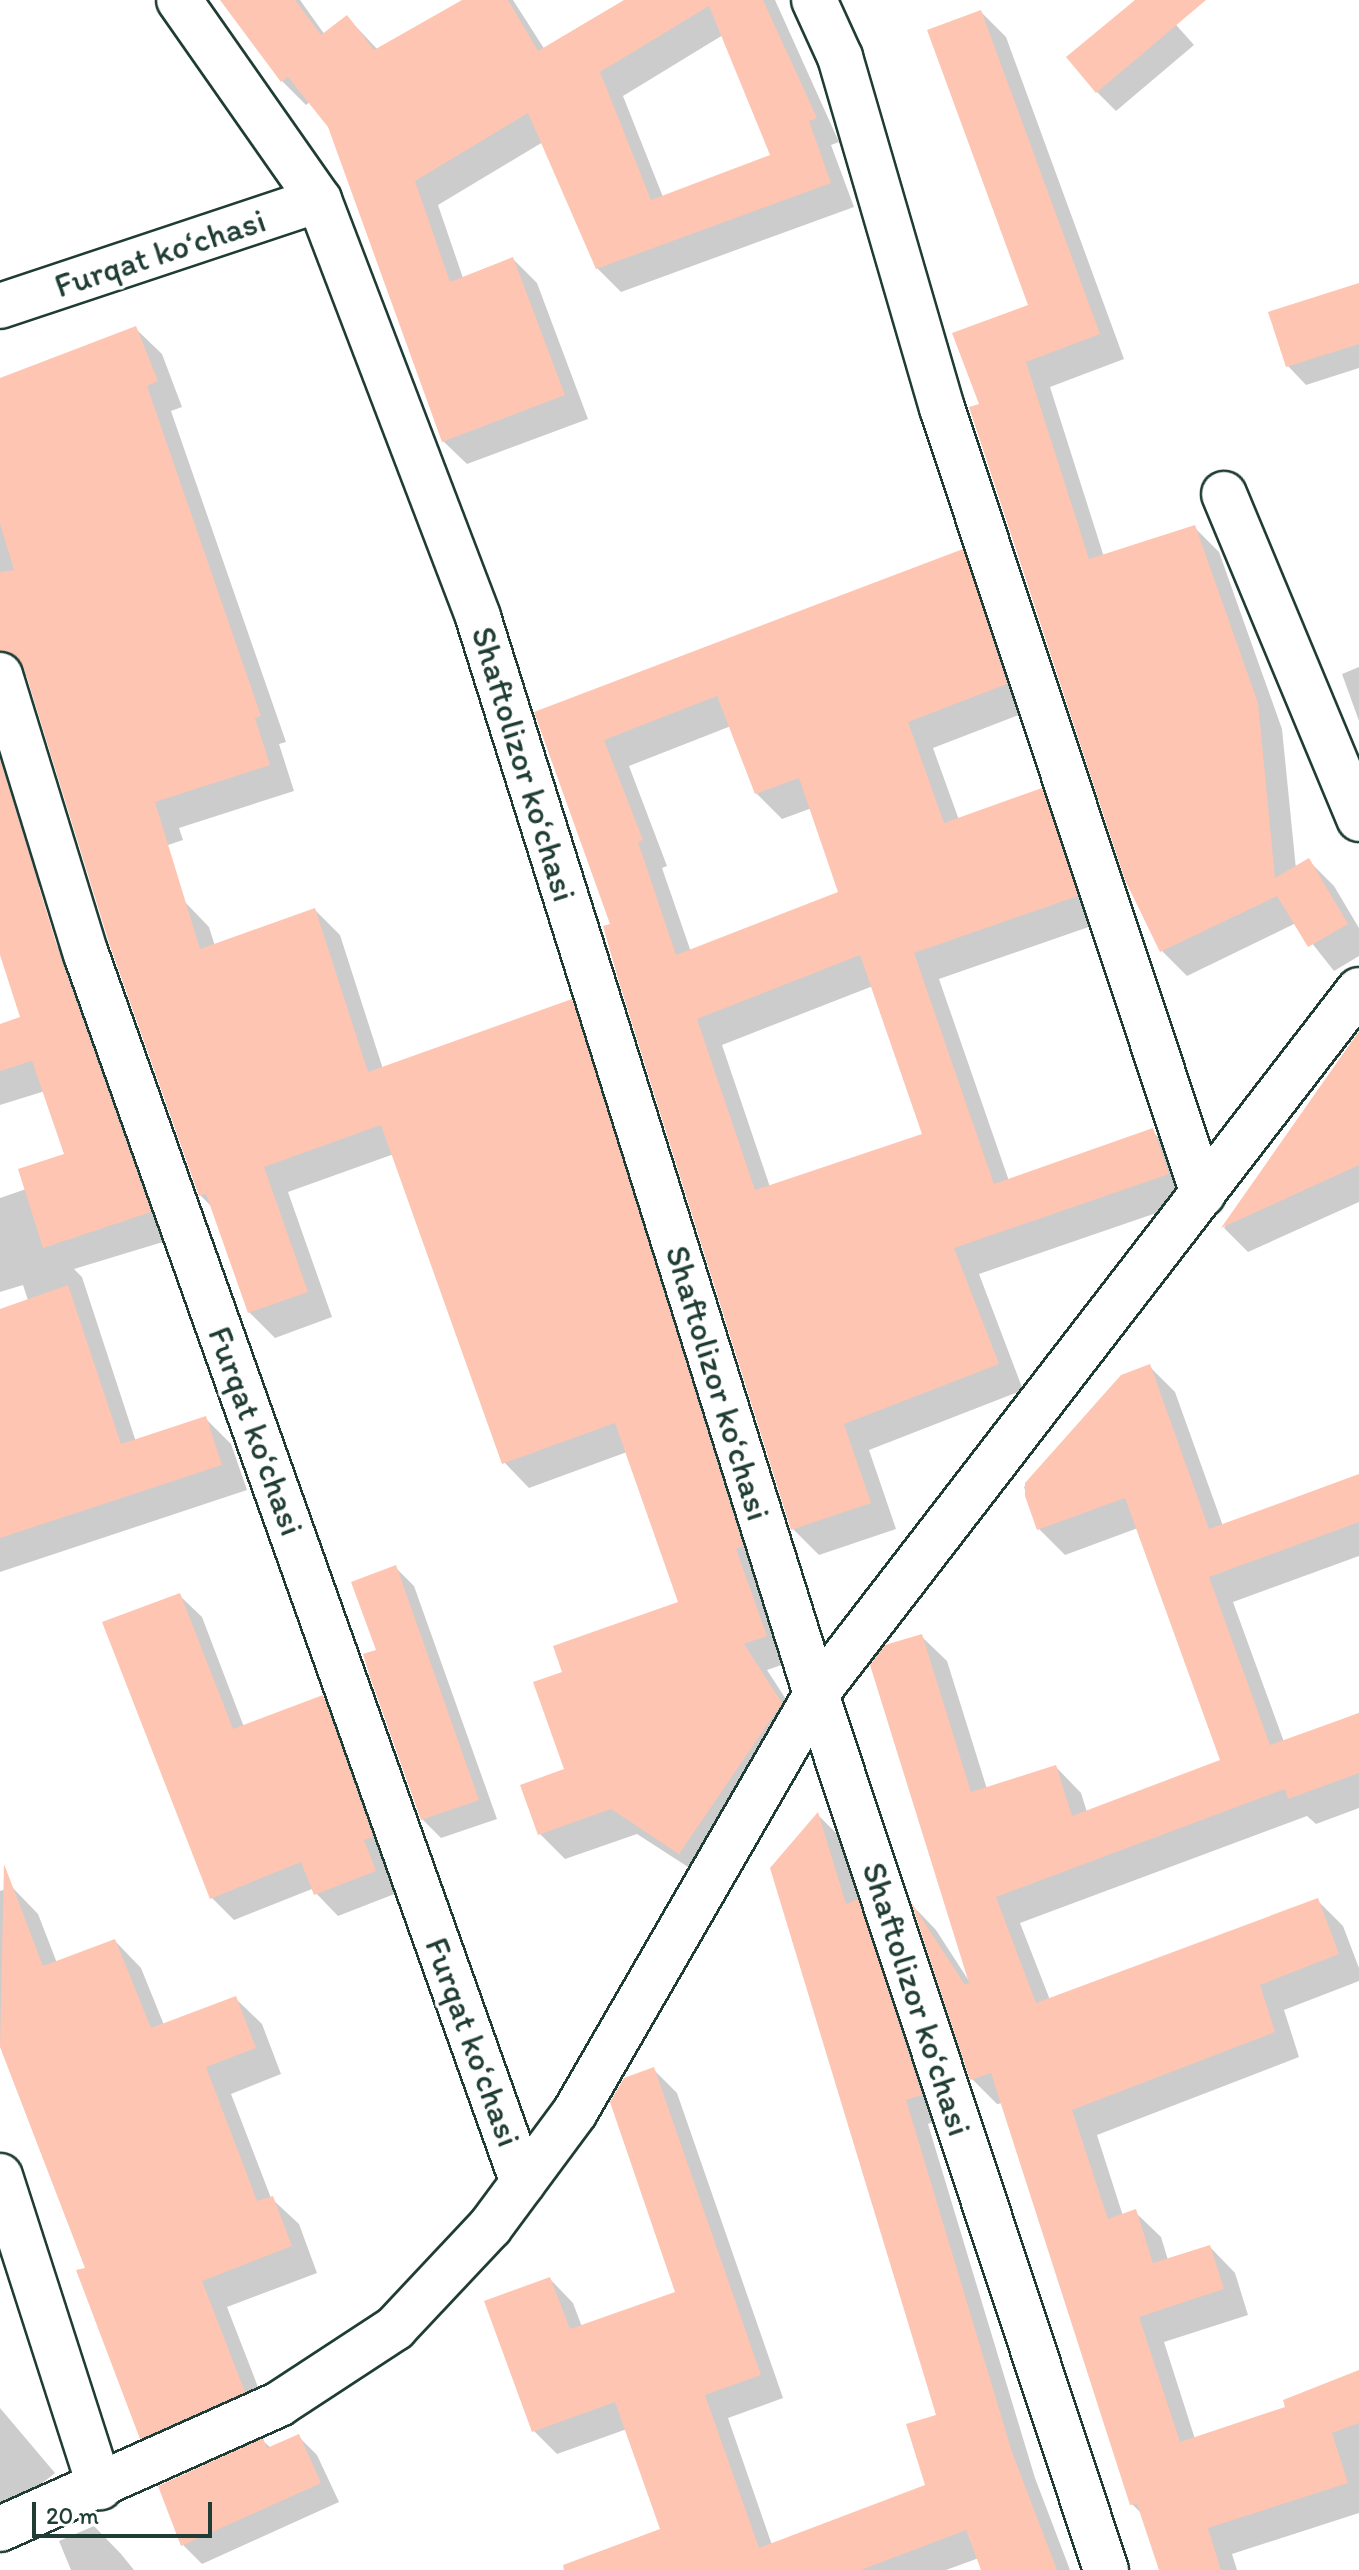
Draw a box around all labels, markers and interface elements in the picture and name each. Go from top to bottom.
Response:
street label: Furqat koʻchasi [49,200,271,306]
street label: Shaftolizor koʻchasi [463,622,585,906]
street label: Shaftolizor koʻchasi [657,1241,779,1525]
street label: Furqat koʻchasi [199,1321,313,1541]
street label: Shaftolizor koʻchasi [854,1857,980,2141]
street label: Furqat koʻchasi [416,1932,530,2152]
scale bar [36,2486,216,2536]
text: 20 m [46,2501,99,2530]

